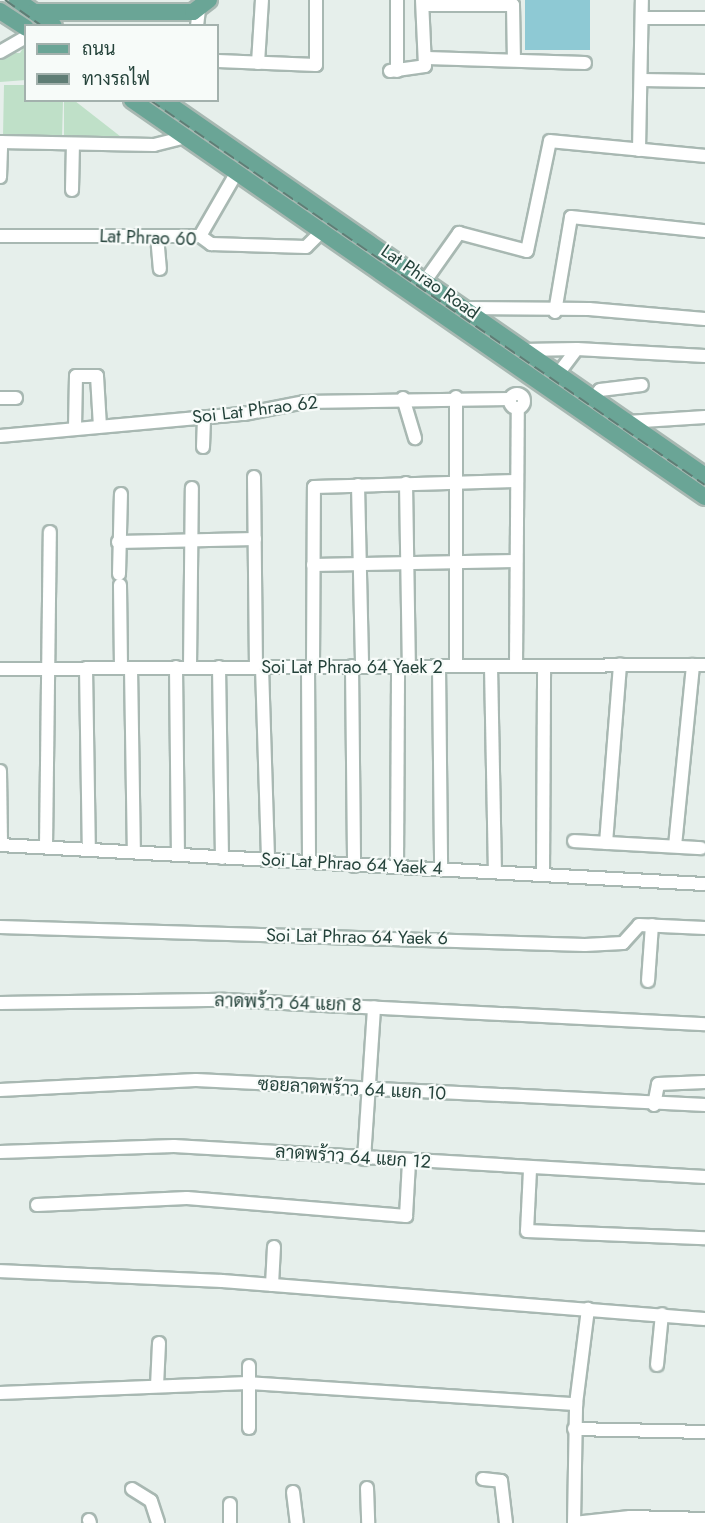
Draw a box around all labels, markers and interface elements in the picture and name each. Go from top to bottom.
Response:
legend [24,24,219,102]
text: ถนน [82,36,115,62]
text: ทางรถไฟ [82,66,150,92]
street label: Lat Phrao 60 [99,226,197,250]
street label: Lat Phrao Road [377,240,483,324]
street label: Soi Lat Phrao 62 [191,392,319,428]
street label: Soi Lat Phrao 64 Yaek 2 [261,656,443,678]
street label: Soi Lat Phrao 64 Yaek 4 [261,848,443,880]
street label: Soi Lat Phrao 64 Yaek 6 [266,925,448,949]
street label: ลาดพร้าว 64 แยก 8 [214,990,362,1016]
street label: ซอยลาดพร้าว 64 แยก 10 [257,1073,447,1105]
street label: ลาดพร้าว 64 แยก 12 [274,1141,432,1173]

